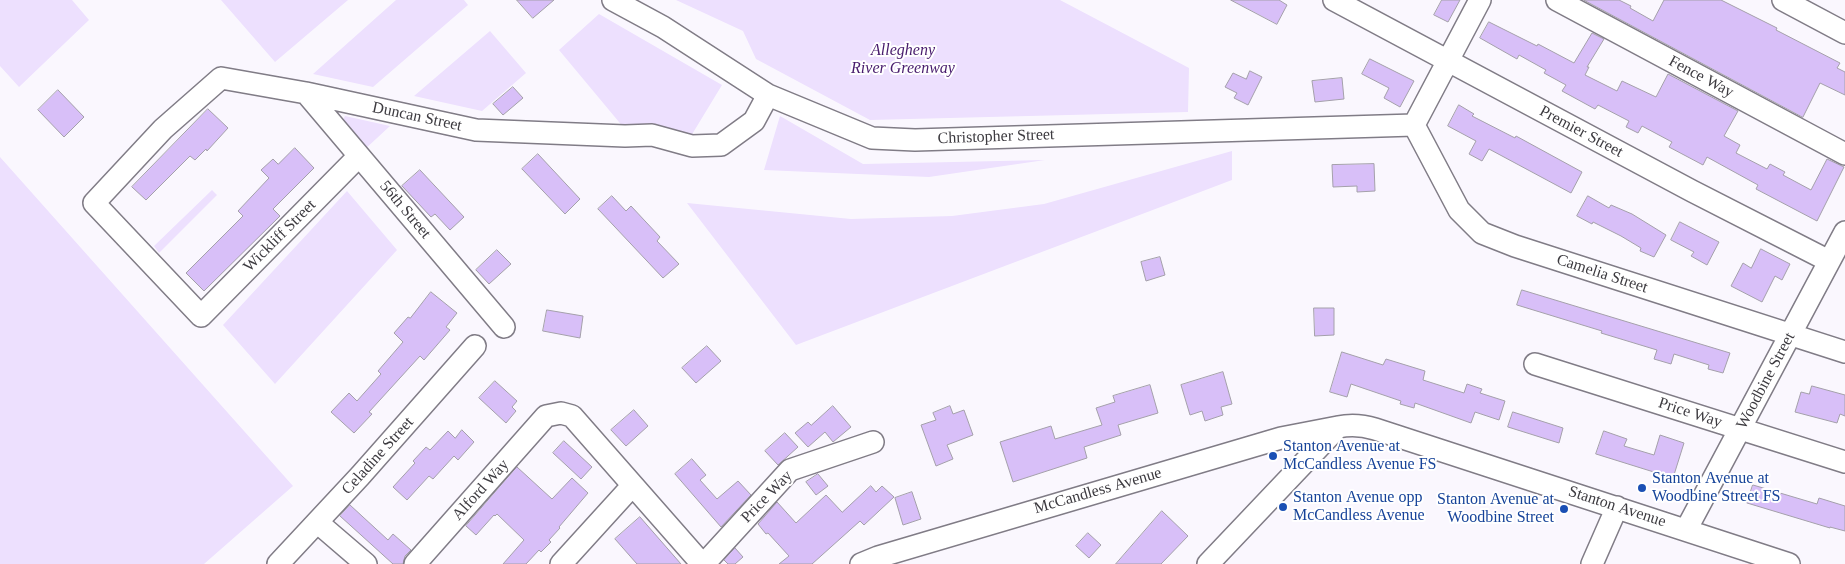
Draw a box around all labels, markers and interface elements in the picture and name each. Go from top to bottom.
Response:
park label: Allegheny River Greenway [851,41,955,79]
street label: Fence Way [1665,52,1737,102]
street label: Duncan Street [370,98,464,136]
street label: Premier Street [1536,102,1626,162]
street label: Christopher Street [937,125,1055,149]
street label: 56th Street [375,177,435,243]
street label: Wickliff Street [240,196,320,276]
street label: Camelia Street [1554,250,1650,298]
street label: Woodbine Street [1732,329,1800,433]
street label: Price Way [1656,394,1724,432]
street label: Celadine Street [338,413,418,499]
place label: Stanton Avenue at McCandless Avenue FS [1283,437,1436,475]
marker: Stanton Avenue at McCandless Avenue FS [1267,450,1279,462]
street label: Alford Way [449,455,513,525]
street label: McCandless Avenue [1032,464,1164,518]
street label: Price Way [737,467,797,527]
place label: Stanton Avenue at Woodbine Street FS [1652,469,1780,507]
street label: Stanton Avenue [1566,482,1668,532]
marker: Stanton Avenue at Woodbine Street FS [1636,482,1648,494]
place label: Stanton Avenue opp McCandless Avenue [1293,488,1425,526]
place label: Stanton Avenue at Woodbine Street [1437,490,1554,528]
marker: Stanton Avenue opp McCandless Avenue [1277,501,1289,513]
marker: Stanton Avenue at Woodbine Street [1558,503,1570,515]

